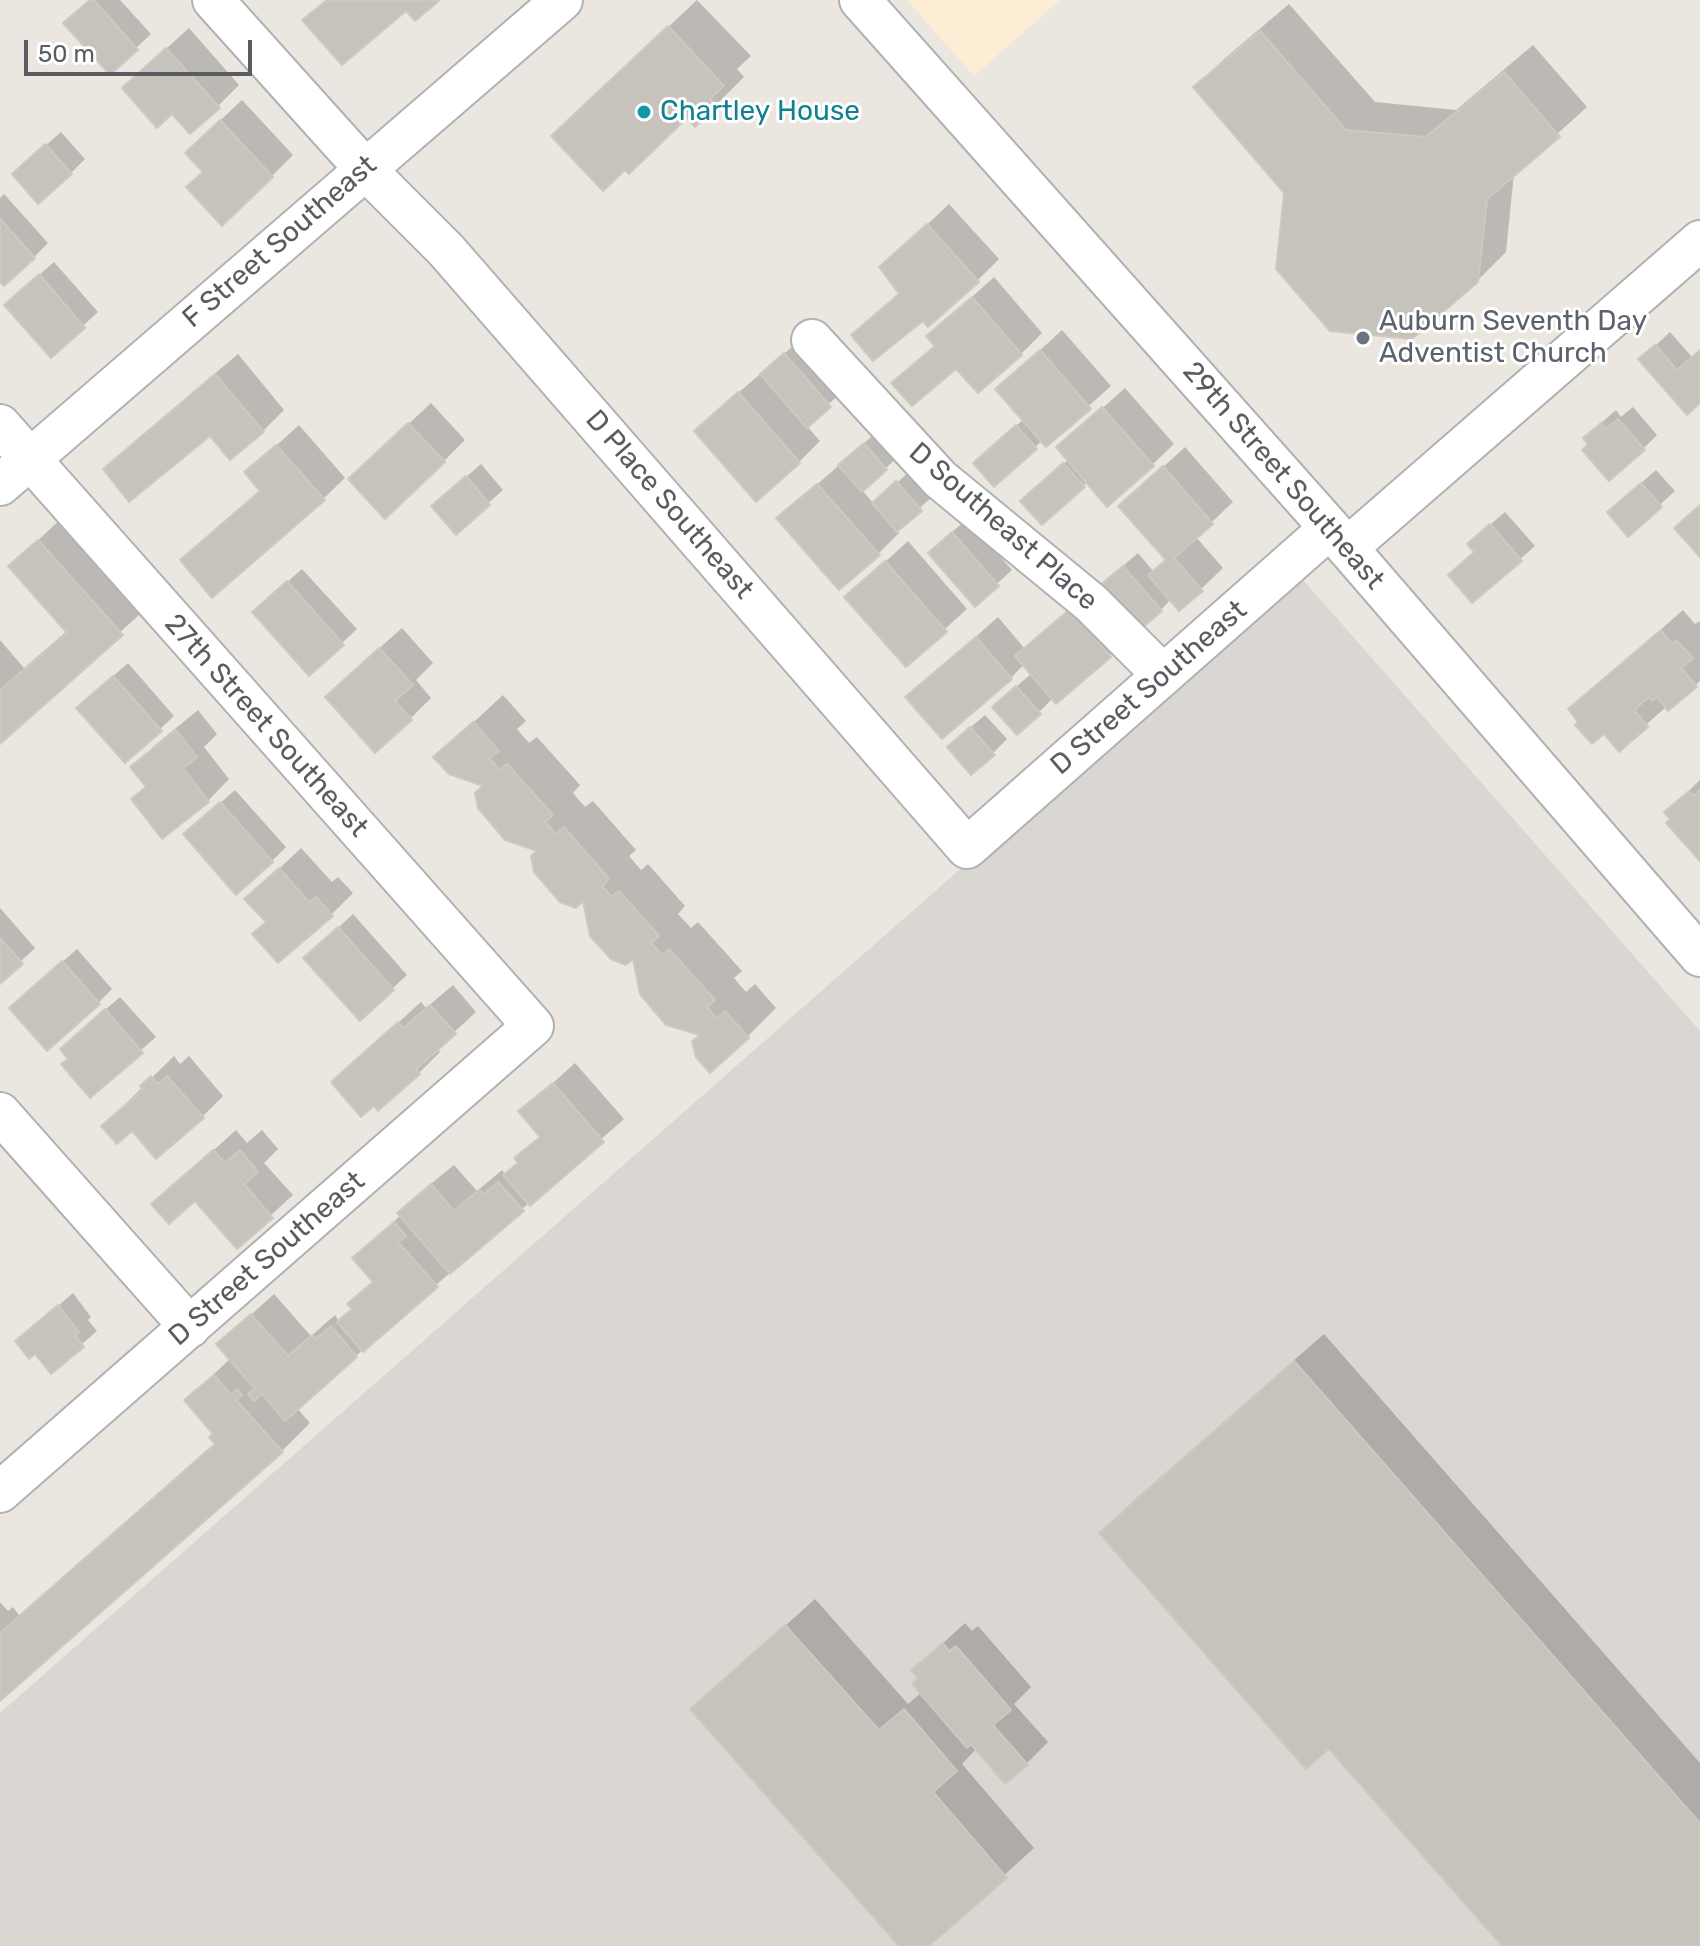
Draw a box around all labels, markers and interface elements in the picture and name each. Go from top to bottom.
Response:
scale bar [28,24,256,74]
text: 50 m [38,40,95,68]
place label: Chartley House [660,95,860,129]
marker: Chartley House [635,103,653,121]
street label: F Street Southeast [176,149,384,335]
place label: Auburn Seventh Day Adventist Church [1379,305,1647,371]
marker: Auburn Seventh Day Adventist Church [1354,329,1372,347]
street label: 29th Street Southeast [1175,355,1391,597]
street label: D Place Southeast [578,404,760,606]
street label: D Southeast Place [902,436,1104,618]
street label: D Street Southeast [1044,594,1254,782]
street label: 27th Street Southeast [157,608,375,844]
street label: D Street Southeast [162,1165,372,1353]

